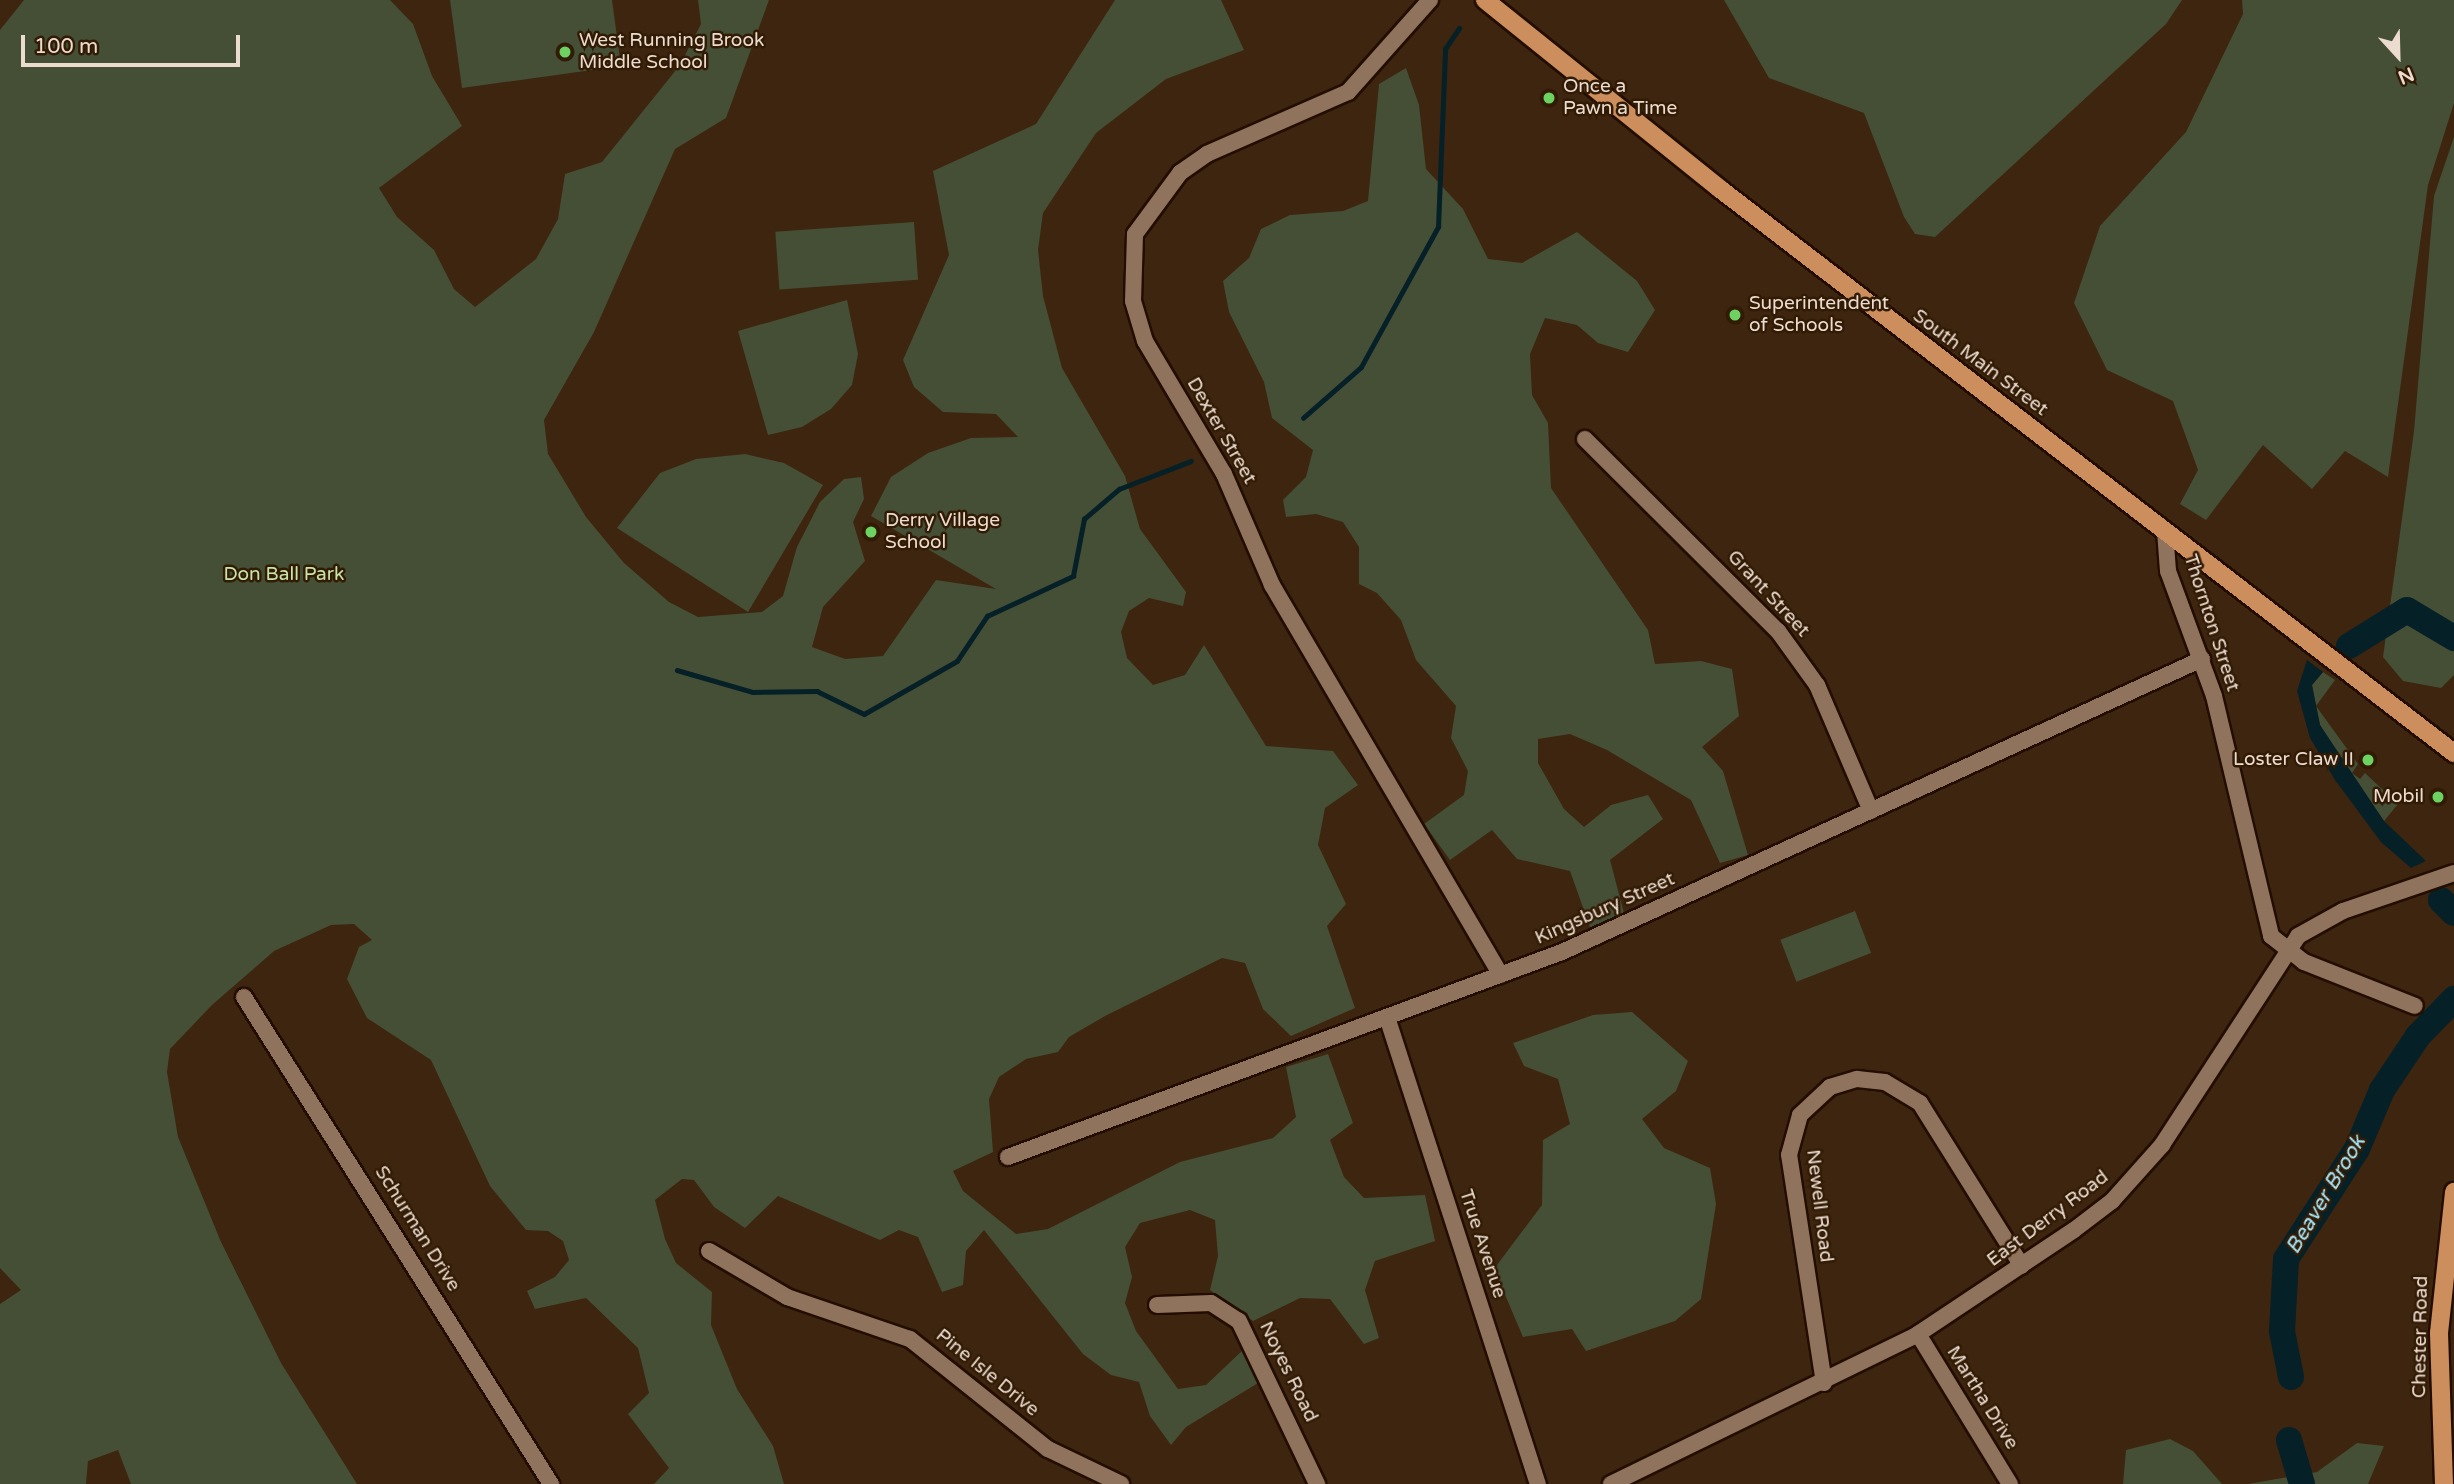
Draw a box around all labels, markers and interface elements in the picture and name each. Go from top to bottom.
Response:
scale bar [24,21,243,65]
north arrow [2363,21,2433,91]
place label: West Running Brook Middle School [579,30,764,74]
text: 100 m [34,34,98,59]
marker: West Running Brook Middle School [557,44,573,60]
text: N [2395,62,2417,89]
place label: Once a Pawn a Time [1563,76,1677,120]
marker: Once a Pawn a Time [1541,90,1557,106]
place label: Superintendent of Schools [1749,293,1889,337]
street label: South Main Street [1908,305,2052,421]
marker: Superintendent of Schools [1727,307,1743,323]
street label: Dexter Street [1181,374,1261,488]
place label: Derry Village School [885,510,1000,554]
marker: Derry Village School [863,524,879,540]
street label: Grant Street [1722,546,1814,642]
street label: Thornton Street [2178,552,2244,694]
park label: Don Ball Park [224,564,344,586]
place label: Loster Claw II [2233,749,2354,771]
marker: Loster Claw II [2360,752,2376,768]
place label: Mobil [2373,786,2424,808]
marker: Mobil [2430,789,2446,805]
street label: Kingsbury Street [1532,868,1678,950]
water label: Beaver Brook [2281,1131,2371,1259]
street label: Newell Road [1801,1148,1837,1264]
street label: Schurman Drive [369,1162,465,1296]
street label: East Derry Road [1983,1166,2113,1272]
street label: True Avenue [1454,1187,1510,1301]
street label: Chester Road [2409,1276,2433,1398]
street label: Noyes Road [1254,1318,1322,1426]
street label: Pine Isle Drive [931,1324,1043,1422]
street label: Martha Drive [1941,1342,2023,1454]

